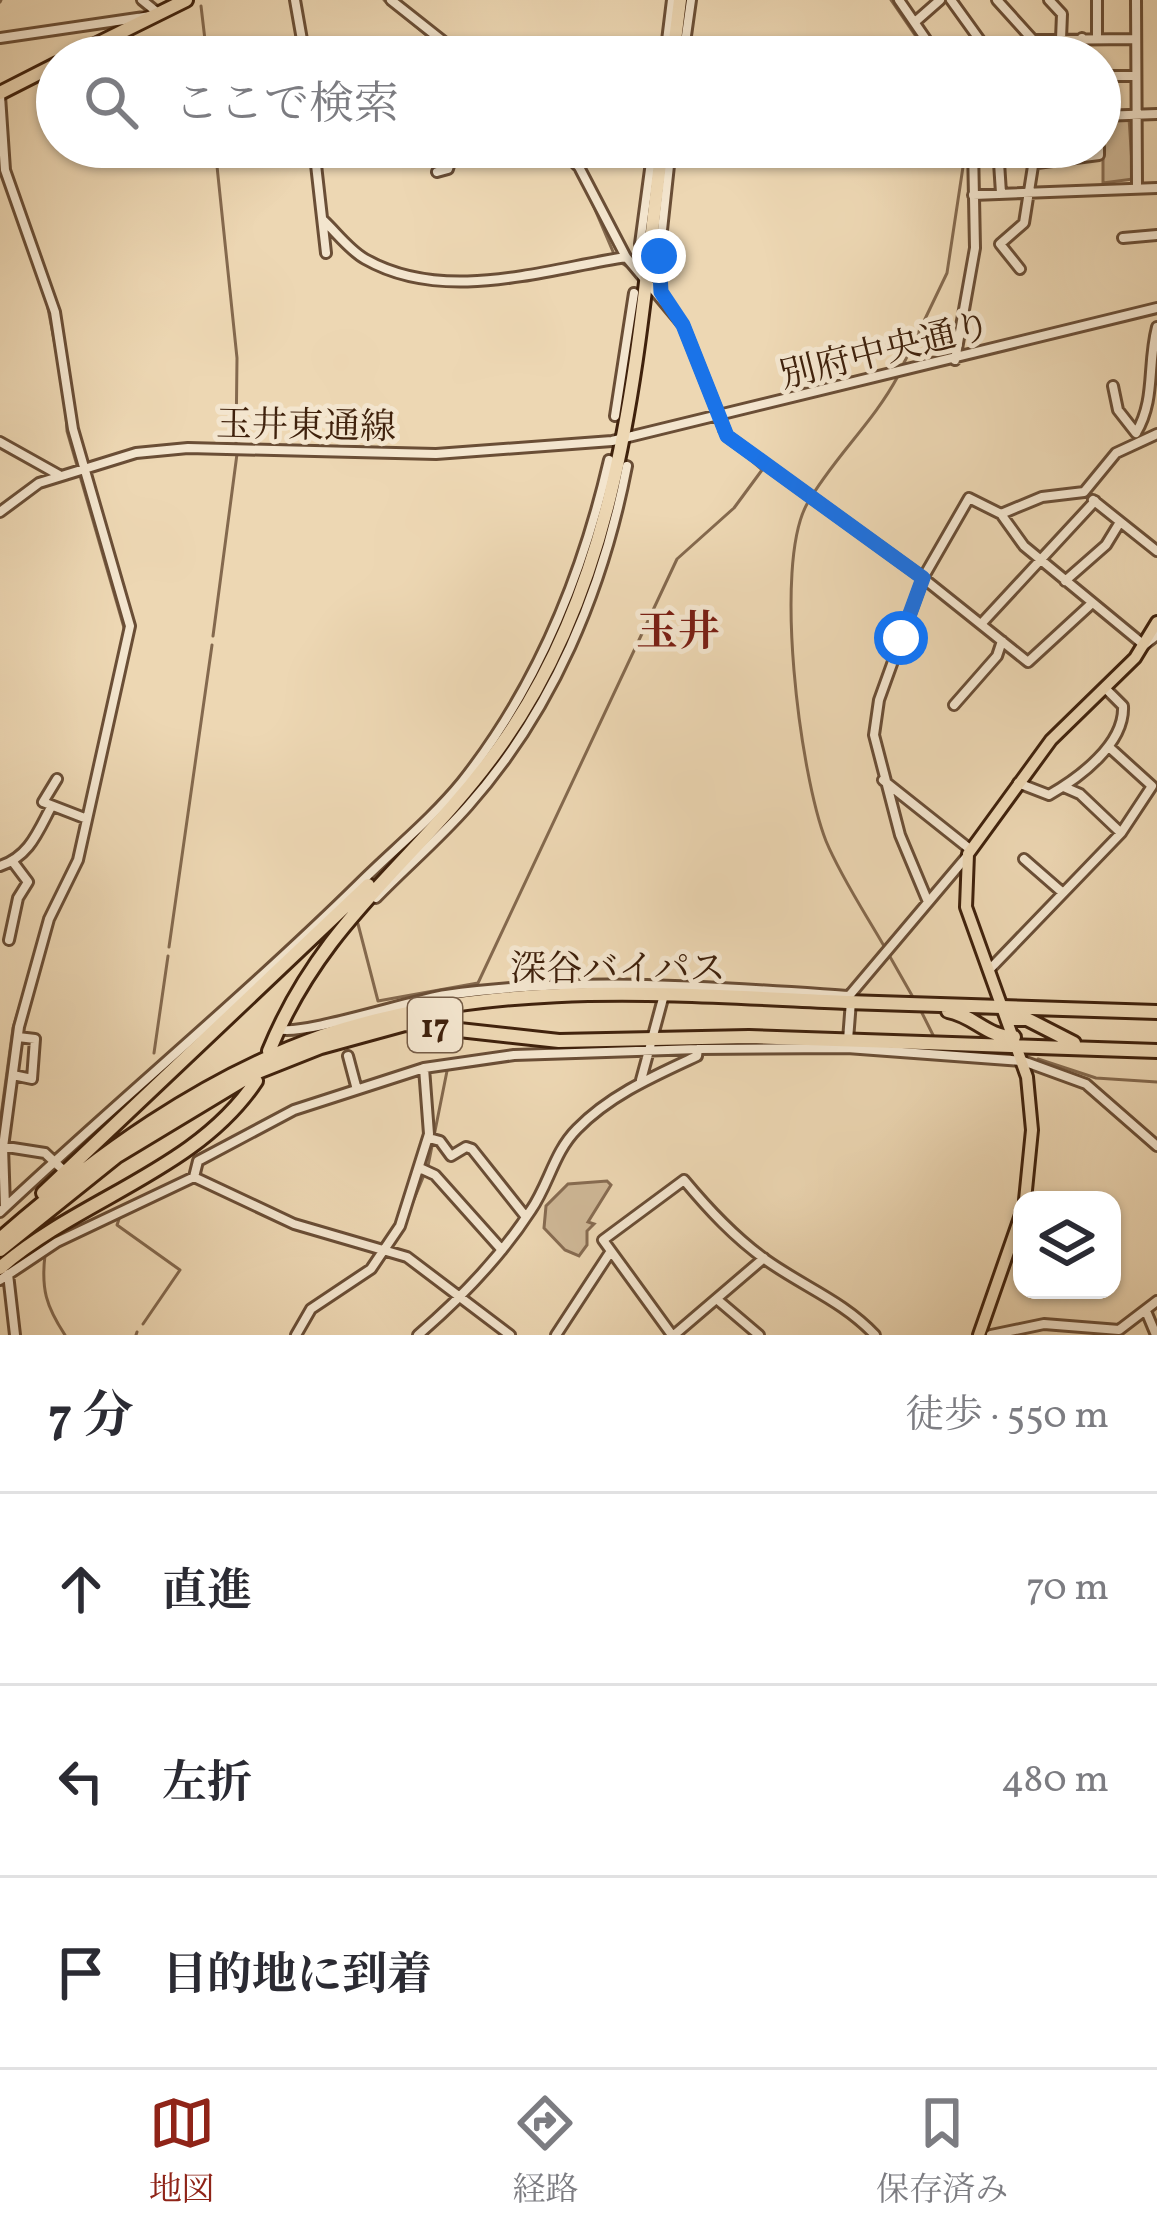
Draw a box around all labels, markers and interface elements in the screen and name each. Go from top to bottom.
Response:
search box [36,36,1121,168]
icon: search [78,69,144,135]
text: ここで検索 [174,75,399,138]
route end [632,229,686,283]
street label: 別府中央通り [775,302,997,403]
street label: 玉井東通線 [215,401,396,455]
district label: 玉井 [636,605,720,664]
route start [874,611,928,665]
street label: 深谷バイパス [510,946,726,996]
road number: 17 [408,998,462,1052]
map controls [1013,1191,1121,1299]
button: layers [1013,1191,1121,1299]
text: 7 分 [48,1383,134,1454]
text: 徒歩 · 550 m [905,1390,1109,1444]
icon: ahead [48,1556,114,1622]
text: 直進 [162,1562,252,1625]
text: 70 m [1026,1562,1109,1616]
icon: left [48,1748,114,1814]
text: 左折 [162,1754,252,1817]
text: 480 m [1001,1754,1109,1808]
icon: arrive [48,1940,114,2006]
text: 目的地に到着 [162,1946,432,2009]
tab: 地図 [149,2090,215,2215]
tab: 経路 [512,2090,578,2215]
tab: 保存済み [876,2090,1008,2215]

